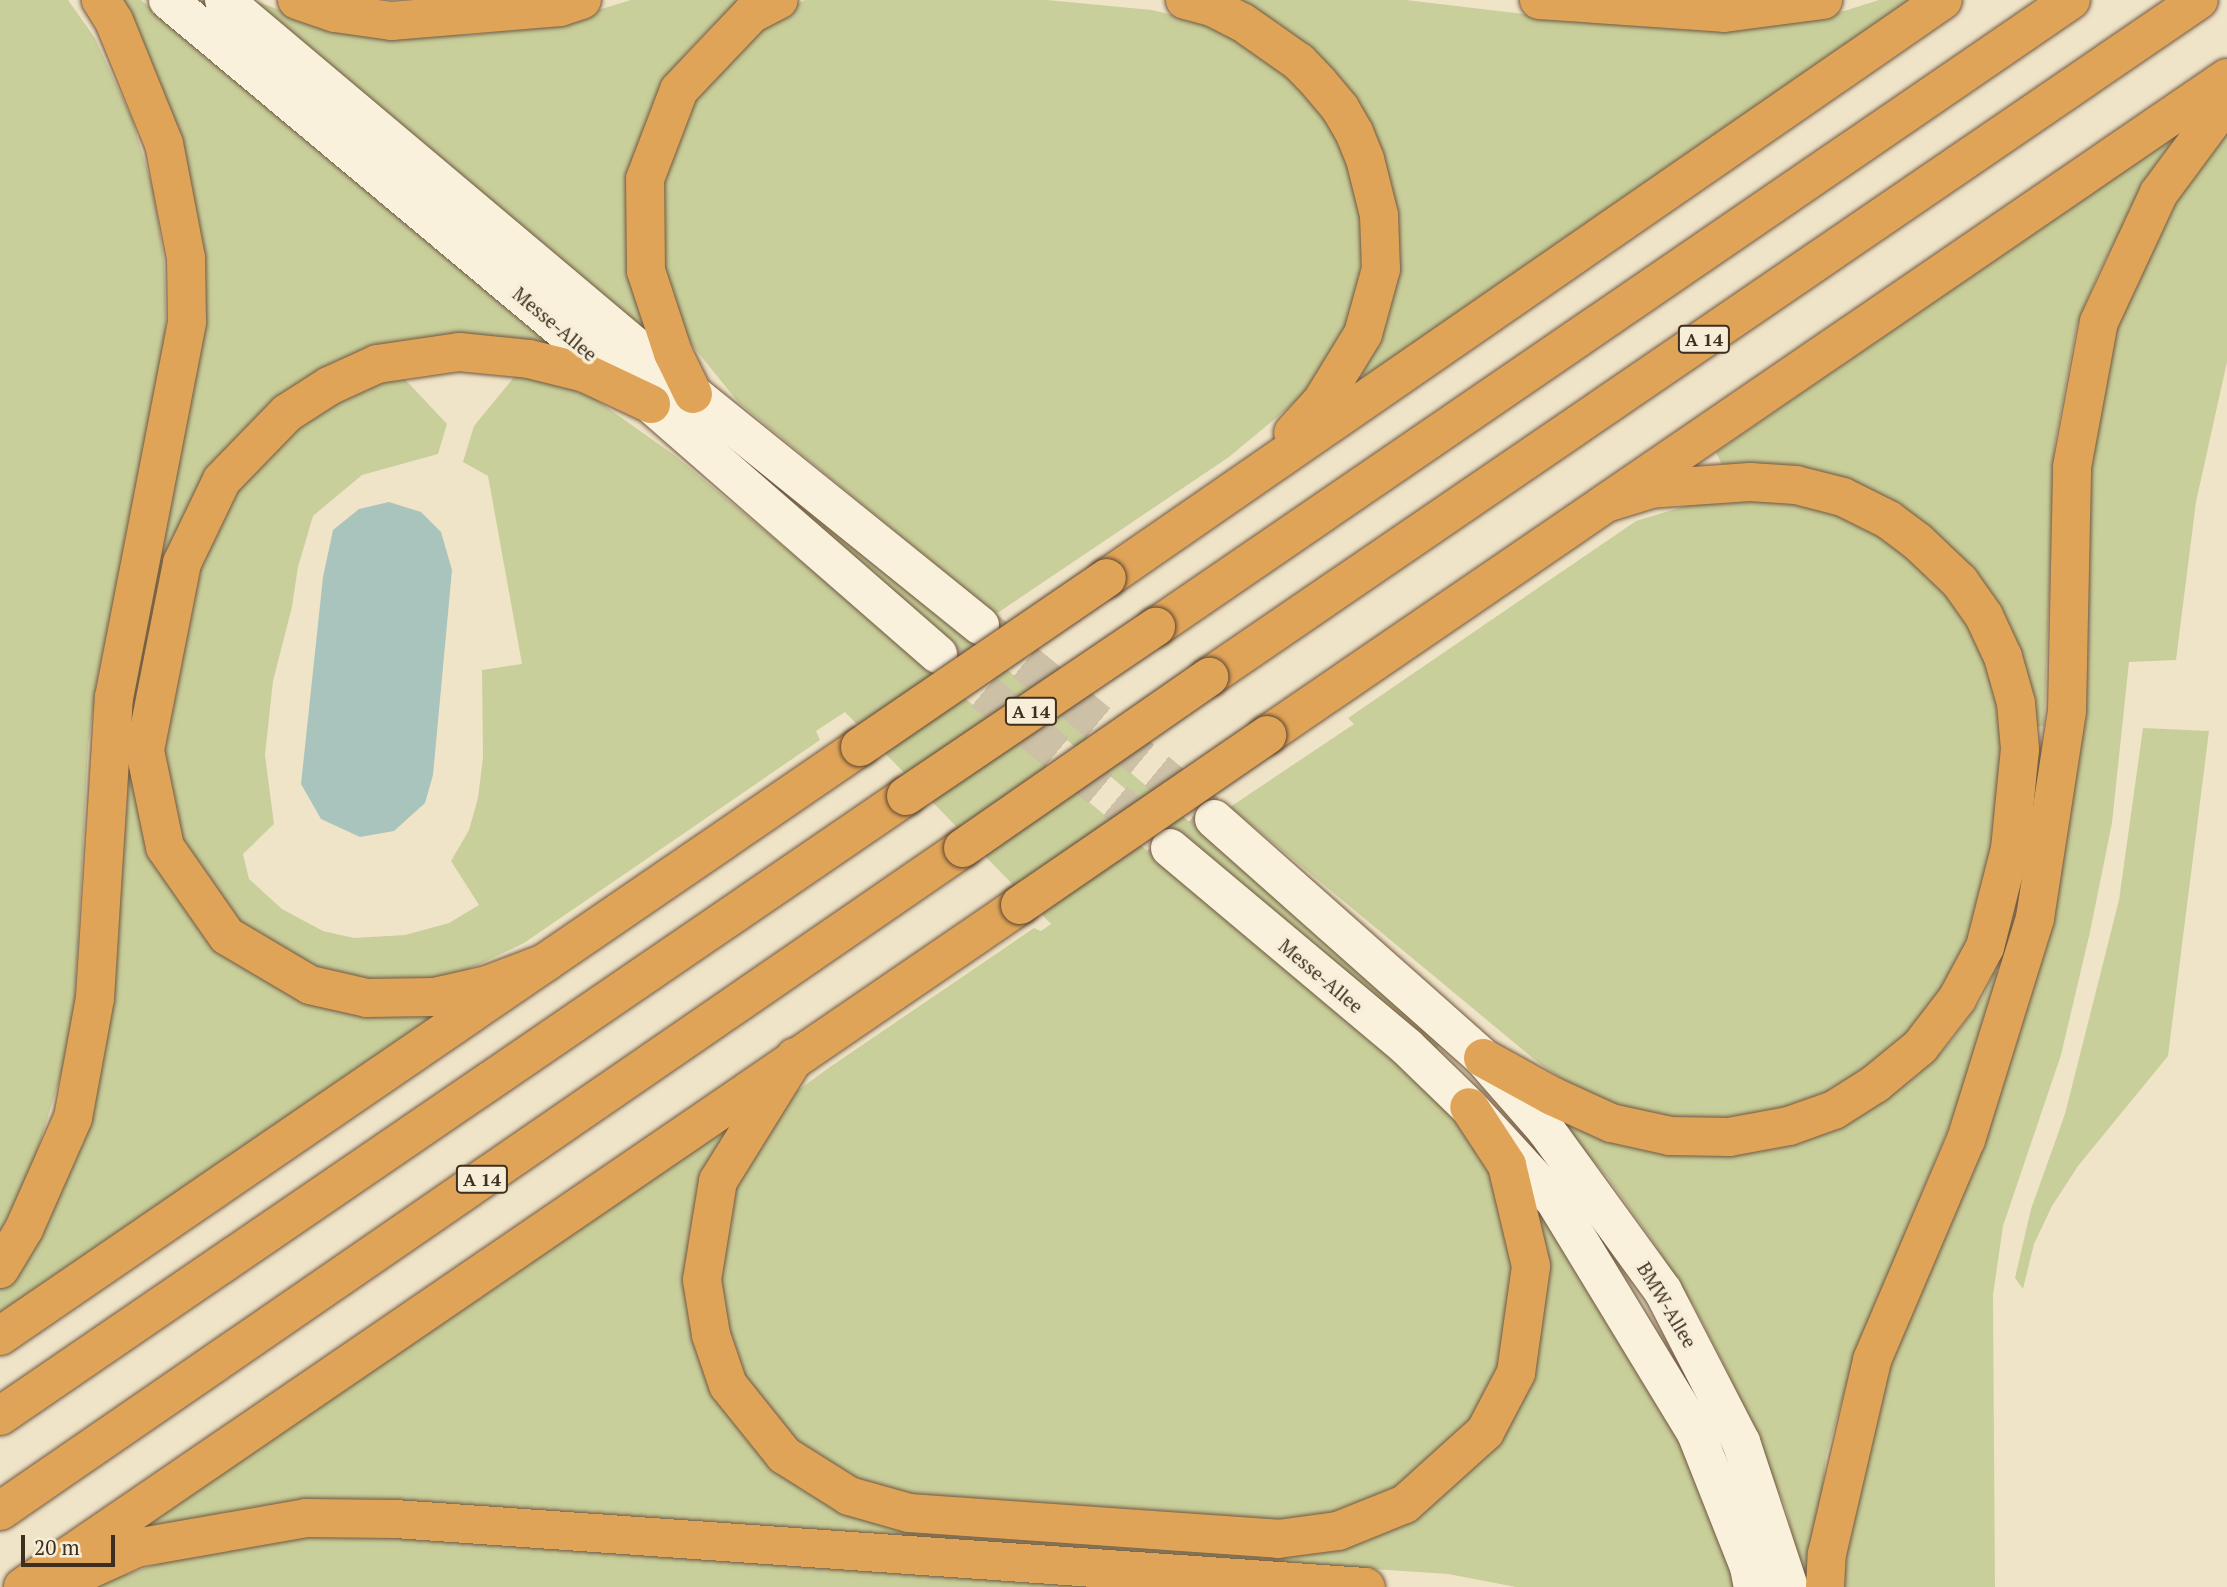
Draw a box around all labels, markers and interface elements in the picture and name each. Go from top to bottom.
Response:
street label: Messe-Allee [508,282,602,366]
road number: A 14 [1678,324,1730,354]
road number: A 14 [1005,696,1057,726]
street label: Messe-Allee [1274,934,1368,1018]
road number: A 14 [456,1164,508,1194]
street label: BMW-Allee [1633,1258,1701,1352]
scale bar [24,1520,119,1564]
text: 20 m [34,1533,80,1561]

